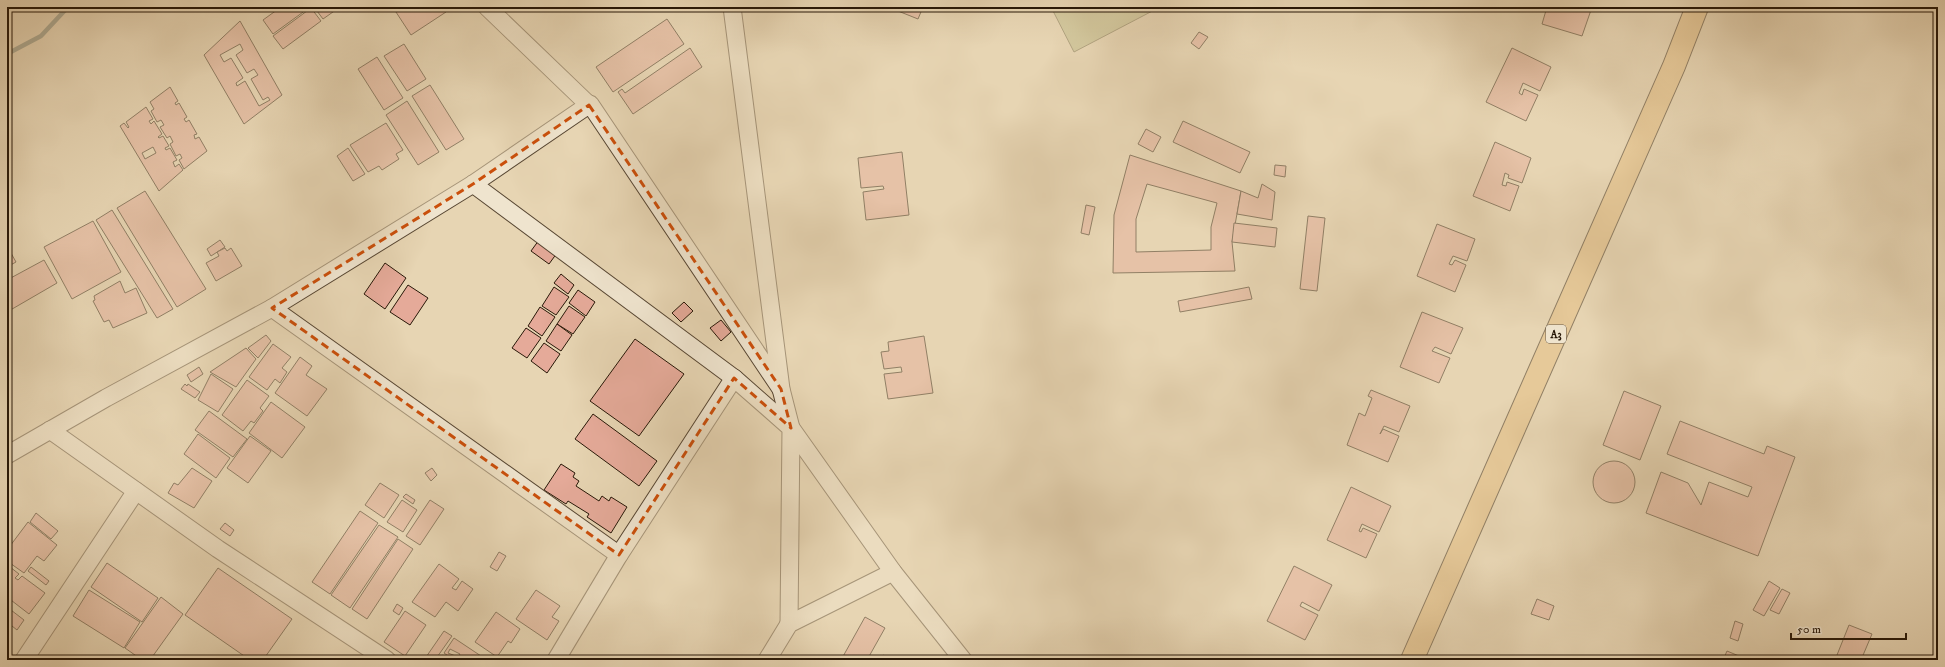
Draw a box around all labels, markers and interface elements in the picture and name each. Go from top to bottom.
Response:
road number: A3 [1546,325,1566,343]
scale bar [1791,615,1906,641]
text: 50 m [1797,622,1821,637]

